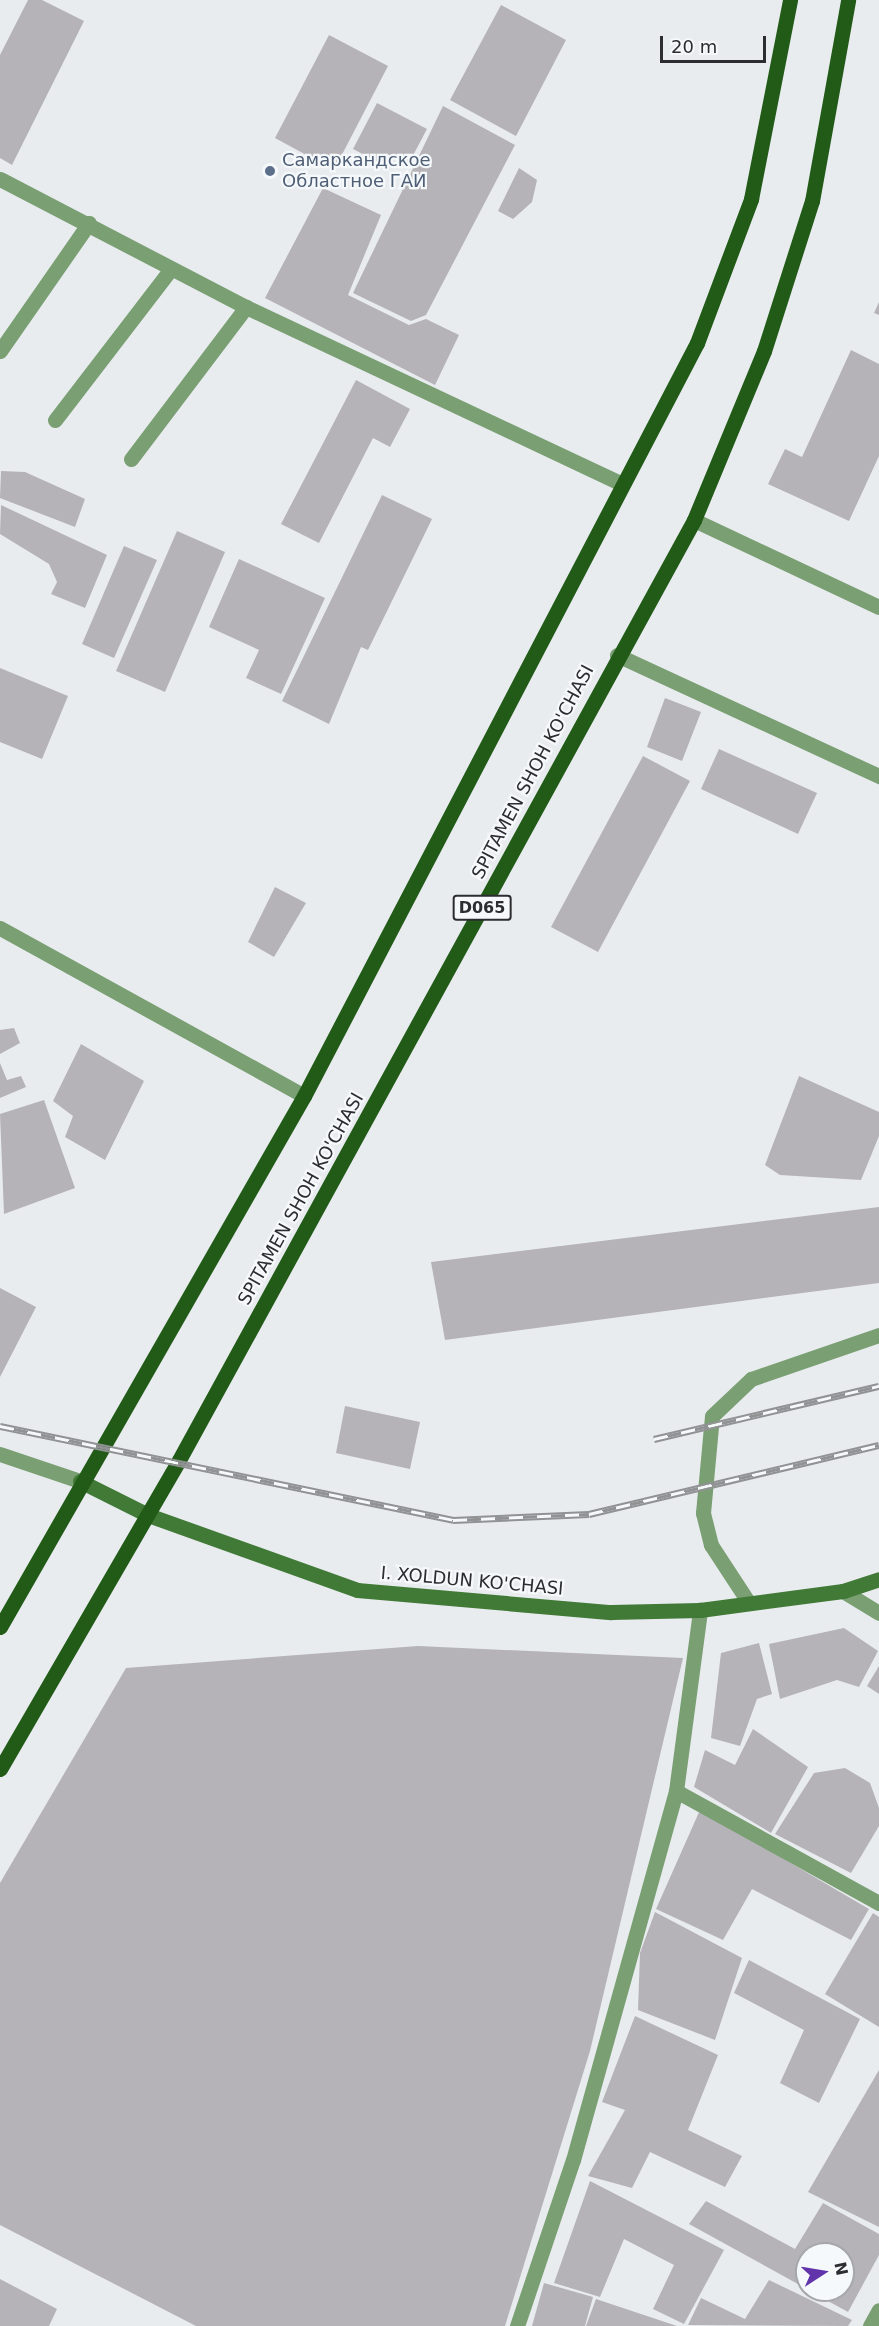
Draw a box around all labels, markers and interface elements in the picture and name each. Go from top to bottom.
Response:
scale bar [663,24,770,62]
text: 20 m [671,36,717,57]
place label: Самаркандское Областное ГАИ [282,150,431,192]
marker: Самаркандское Областное ГАИ [263,164,277,178]
street label: SPITAMEN SHOH KO'CHASI [467,661,599,883]
road number: D065 [452,895,512,921]
street label: SPITAMEN SHOH KO'CHASI [234,1089,368,1309]
street label: I. XOLDUN KO'CHASI [380,1562,564,1600]
north arrow [795,2242,855,2302]
text: N [830,2260,852,2277]

